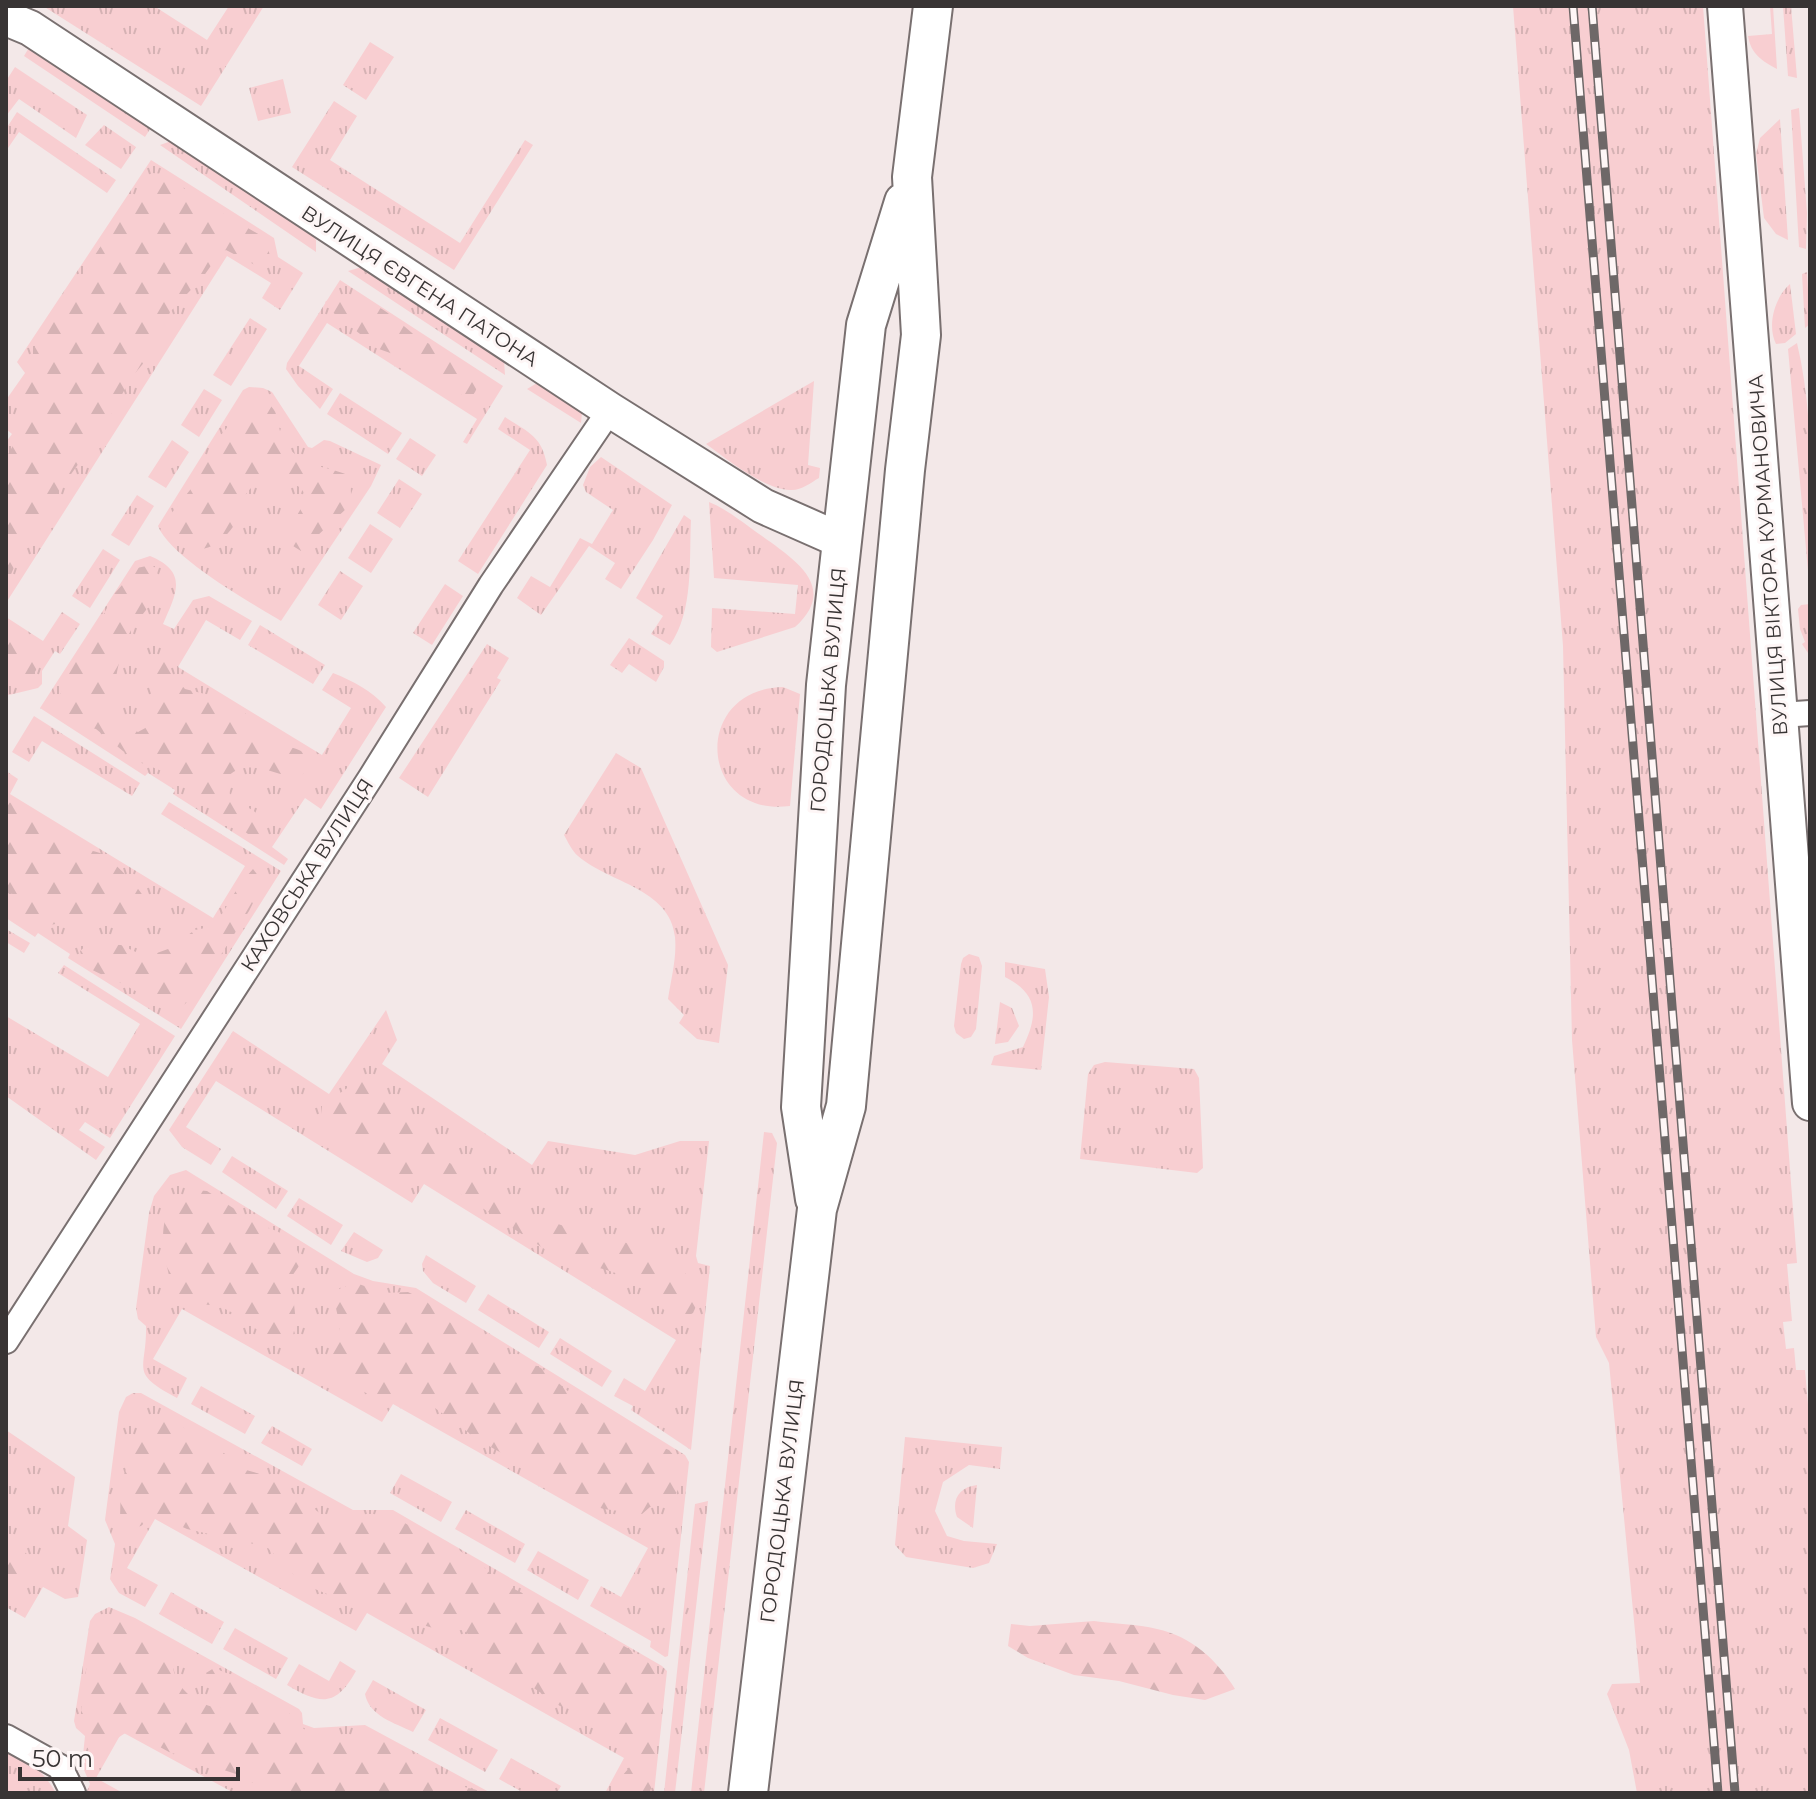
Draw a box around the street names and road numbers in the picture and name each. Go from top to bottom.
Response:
street label: ВУЛИЦЯ ЄВГЕНА ПАТОНА [297,200,543,372]
street label: ВУЛИЦЯ ВІКТОРА КУРМАНОВИЧА [1743,373,1793,736]
street label: ГОРОДОЦЬКА ВУЛИЦЯ [805,567,851,813]
street label: КАХОВСЬКА ВУЛИЦЯ [236,774,378,976]
street label: ГОРОДОЦЬКА ВУЛИЦЯ [755,1378,809,1624]

